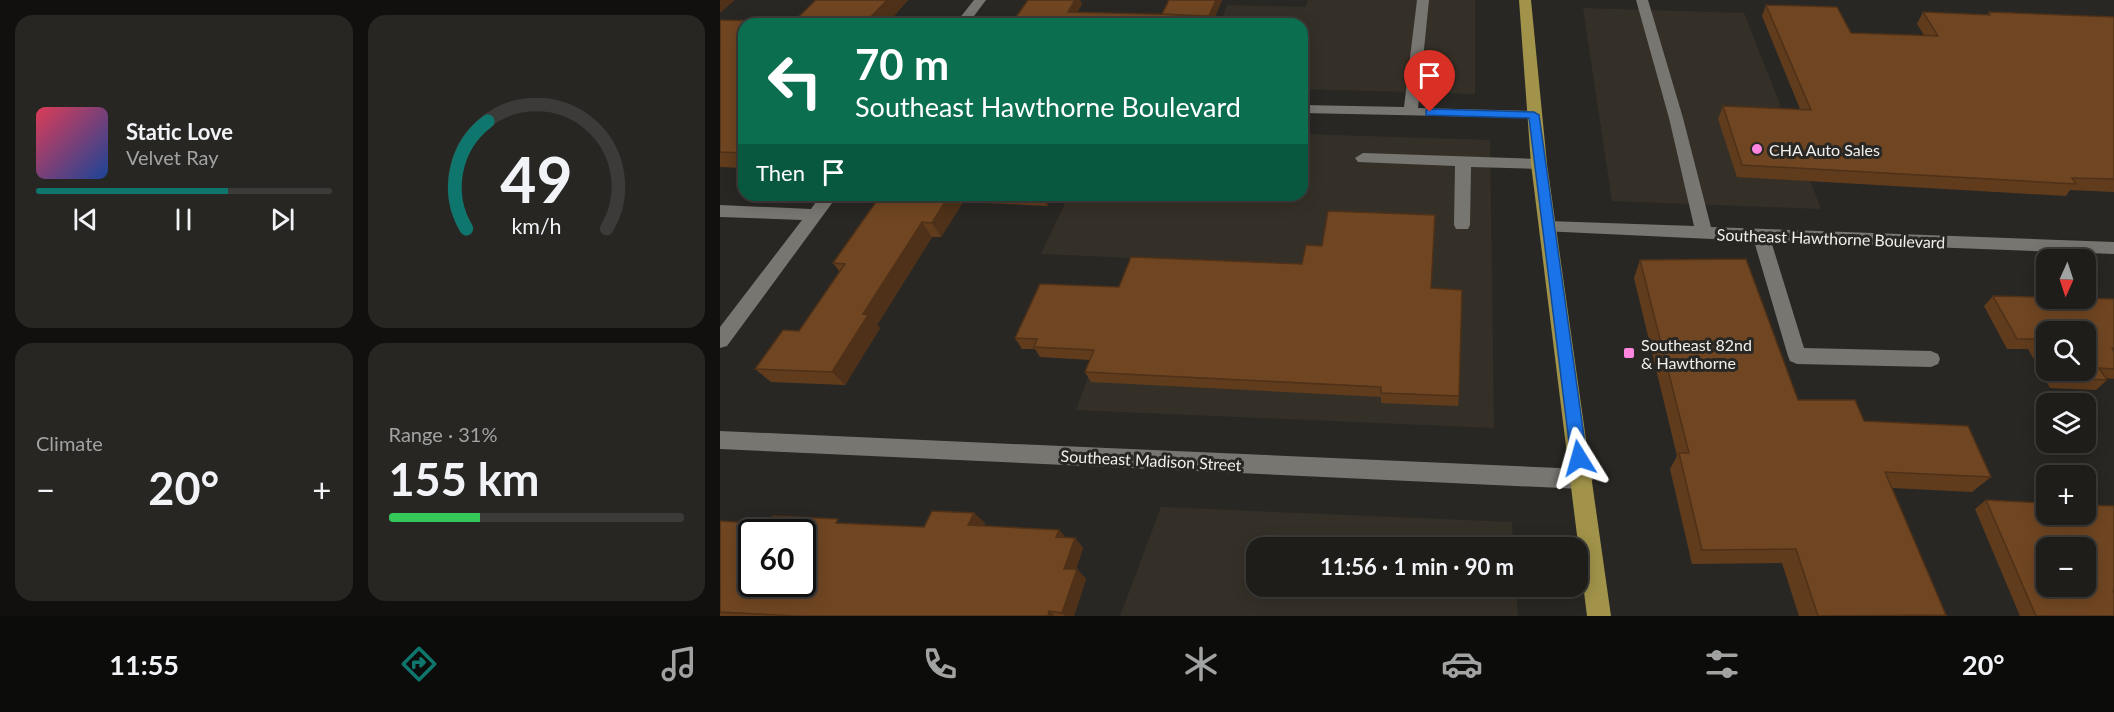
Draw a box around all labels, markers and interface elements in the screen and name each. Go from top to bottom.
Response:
text: 70 m [855,39,949,89]
icon: left [756,42,834,120]
pin [1404,50,1455,112]
icon: arrive [1413,59,1446,92]
text: Southeast Hawthorne Boulevard [855,90,1241,123]
text: Static Love [126,118,233,145]
place label: CHA Auto Sales [1769,140,1880,159]
text: 49 [500,141,572,216]
marker: CHA Auto Sales [1750,142,1764,156]
text: Velvet Ray [126,145,219,169]
icon: arrive [817,156,850,189]
text: Then [756,159,805,186]
icon: previous [69,203,102,236]
icon: pause [167,203,200,236]
icon: next [266,203,299,236]
text: km/h [511,213,561,239]
street label: Southeast Hawthorne Boulevard [1716,225,1946,251]
north arrow [2036,249,2096,309]
map controls [2036,249,2096,597]
button: search [2036,321,2096,381]
place label: Southeast 82nd & Hawthorne [1641,335,1752,372]
marker: Southeast 82nd & Hawthorne [1622,346,1636,360]
button: layers [2036,393,2096,453]
text: Range · 31% [389,422,497,446]
position arrow [1547,426,1611,490]
text: Climate [36,431,103,455]
street label: Southeast Madison Street [1060,446,1242,474]
text: 155 km [389,452,539,506]
text: 20° [148,461,219,515]
button: + [2036,465,2096,525]
text: − [36,469,55,509]
text: + [312,469,332,509]
speed limit sign: 60 [738,519,816,597]
button: − [2036,537,2096,597]
text: 11:56 · 1 min · 90 m [1320,553,1514,580]
icon: directions [398,643,440,685]
icon: music [658,643,700,685]
icon: phone [919,643,961,685]
icon: climate [1180,643,1222,685]
icon: car [1441,643,1483,685]
icon: filters [1701,643,1743,685]
text: 11:55 [109,648,179,681]
text: 20° [1962,648,2005,681]

